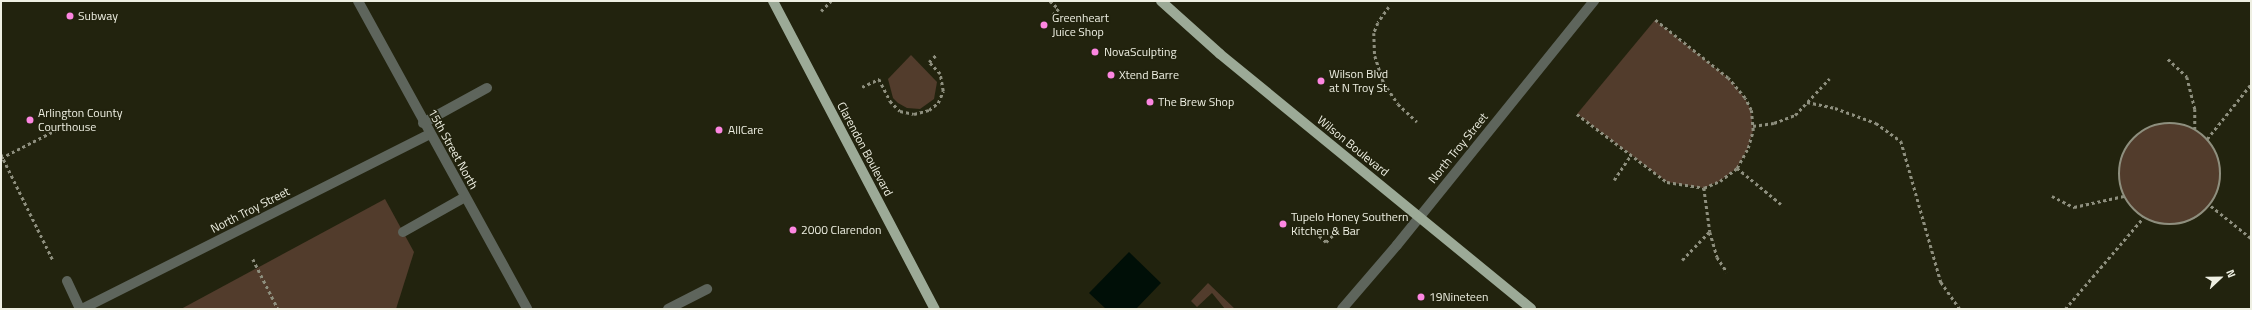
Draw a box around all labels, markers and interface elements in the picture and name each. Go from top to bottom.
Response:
place label: Subway [78,9,118,23]
marker: Subway [65,11,75,21]
place label: Greenheart Juice Shop [1052,11,1109,39]
marker: Greenheart Juice Shop [1039,20,1049,30]
place label: NovaSculpting [1104,45,1177,59]
marker: NovaSculpting [1089,46,1101,58]
place label: Wilson Blvd at N Troy St [1329,67,1388,95]
place label: Xtend Barre [1119,68,1179,82]
marker: Xtend Barre [1106,70,1116,80]
marker: Wilson Blvd at N Troy St [1316,76,1326,86]
place label: The Brew Shop [1158,95,1234,109]
marker: The Brew Shop [1145,97,1155,107]
street label: Clarendon Boulevard [834,99,896,199]
place label: Arlington County Courthouse [38,106,122,134]
street label: 15th Street North [425,106,481,192]
street label: North Troy Street [1425,110,1491,186]
street label: Wilson Boulevard [1314,113,1392,179]
marker: Arlington County Courthouse [25,115,35,125]
place label: AllCare [728,123,763,137]
marker: AllCare [713,124,725,136]
street label: North Troy Street [208,184,292,236]
place label: Tupelo Honey Southern Kitchen & Bar [1291,210,1409,238]
marker: Tupelo Honey Southern Kitchen & Bar [1278,219,1288,229]
place label: 2000 Clarendon [801,223,881,237]
marker: 2000 Clarendon [788,225,798,235]
north arrow [2200,258,2240,298]
text: N [2222,267,2240,280]
place label: 19Nineteen [1429,290,1488,304]
marker: 19Nineteen [1416,292,1426,302]

